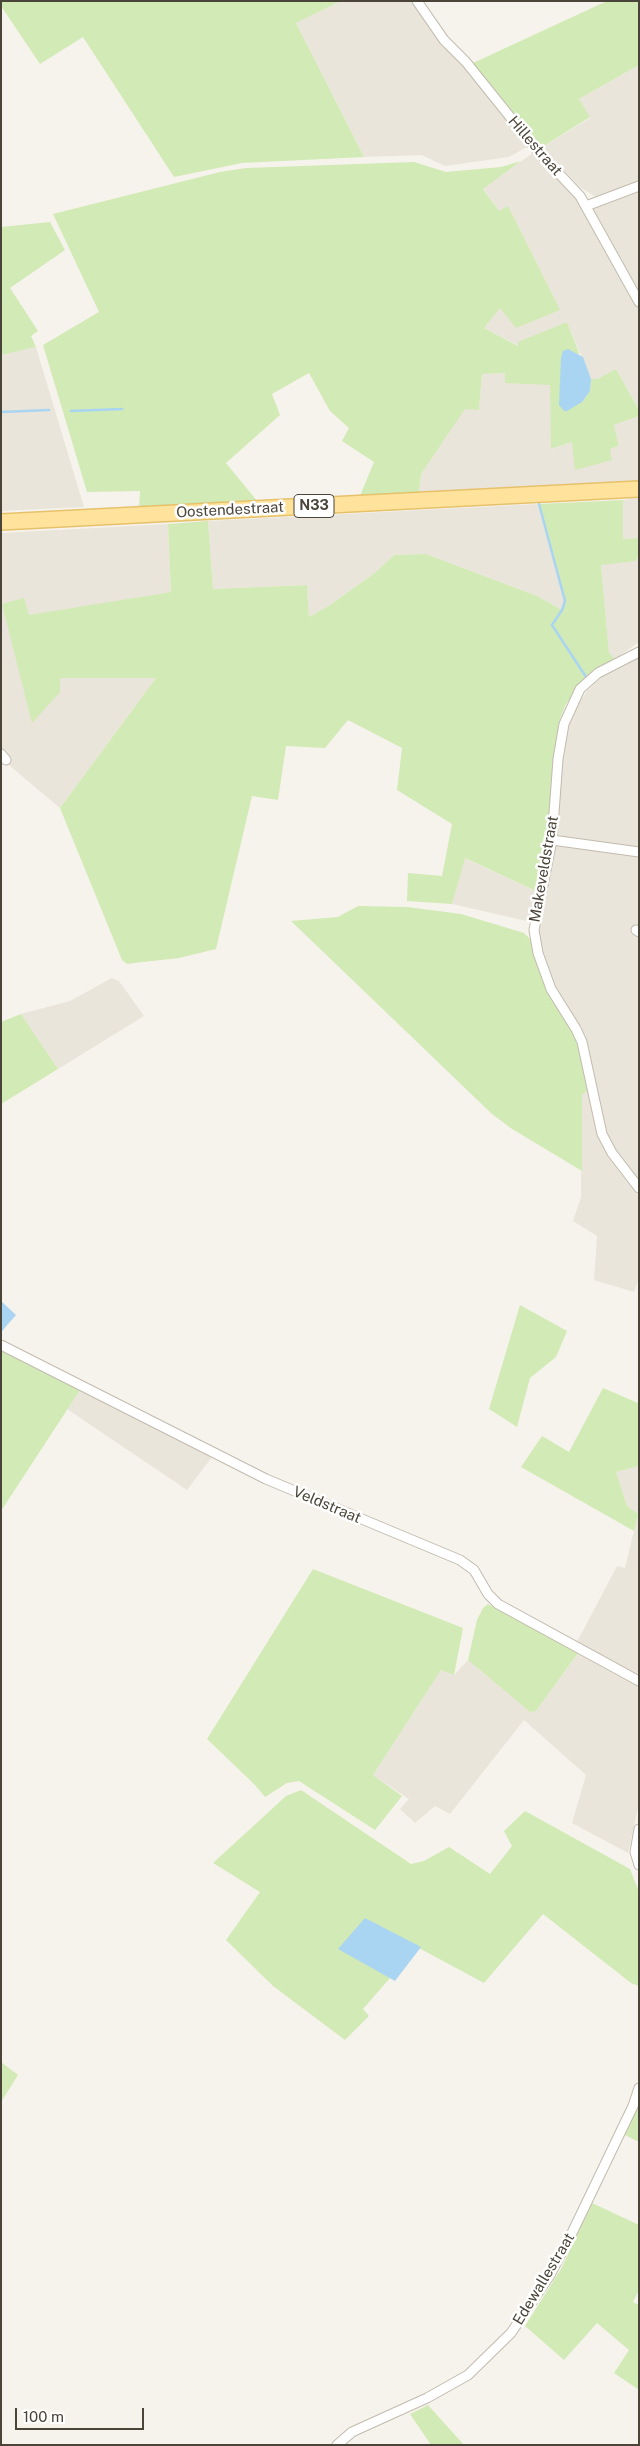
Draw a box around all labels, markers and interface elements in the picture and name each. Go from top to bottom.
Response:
street label: Hillestraat [504,112,566,180]
road number: N33 [294,494,334,518]
street label: Oostendestraat [176,498,284,522]
street label: Makeveldstraat [526,814,562,924]
street label: Veldstraat [290,1483,364,1527]
street label: Edewallestraat [509,2230,579,2328]
scale bar [18,2398,146,2430]
text: 100 m [23,2408,64,2425]

